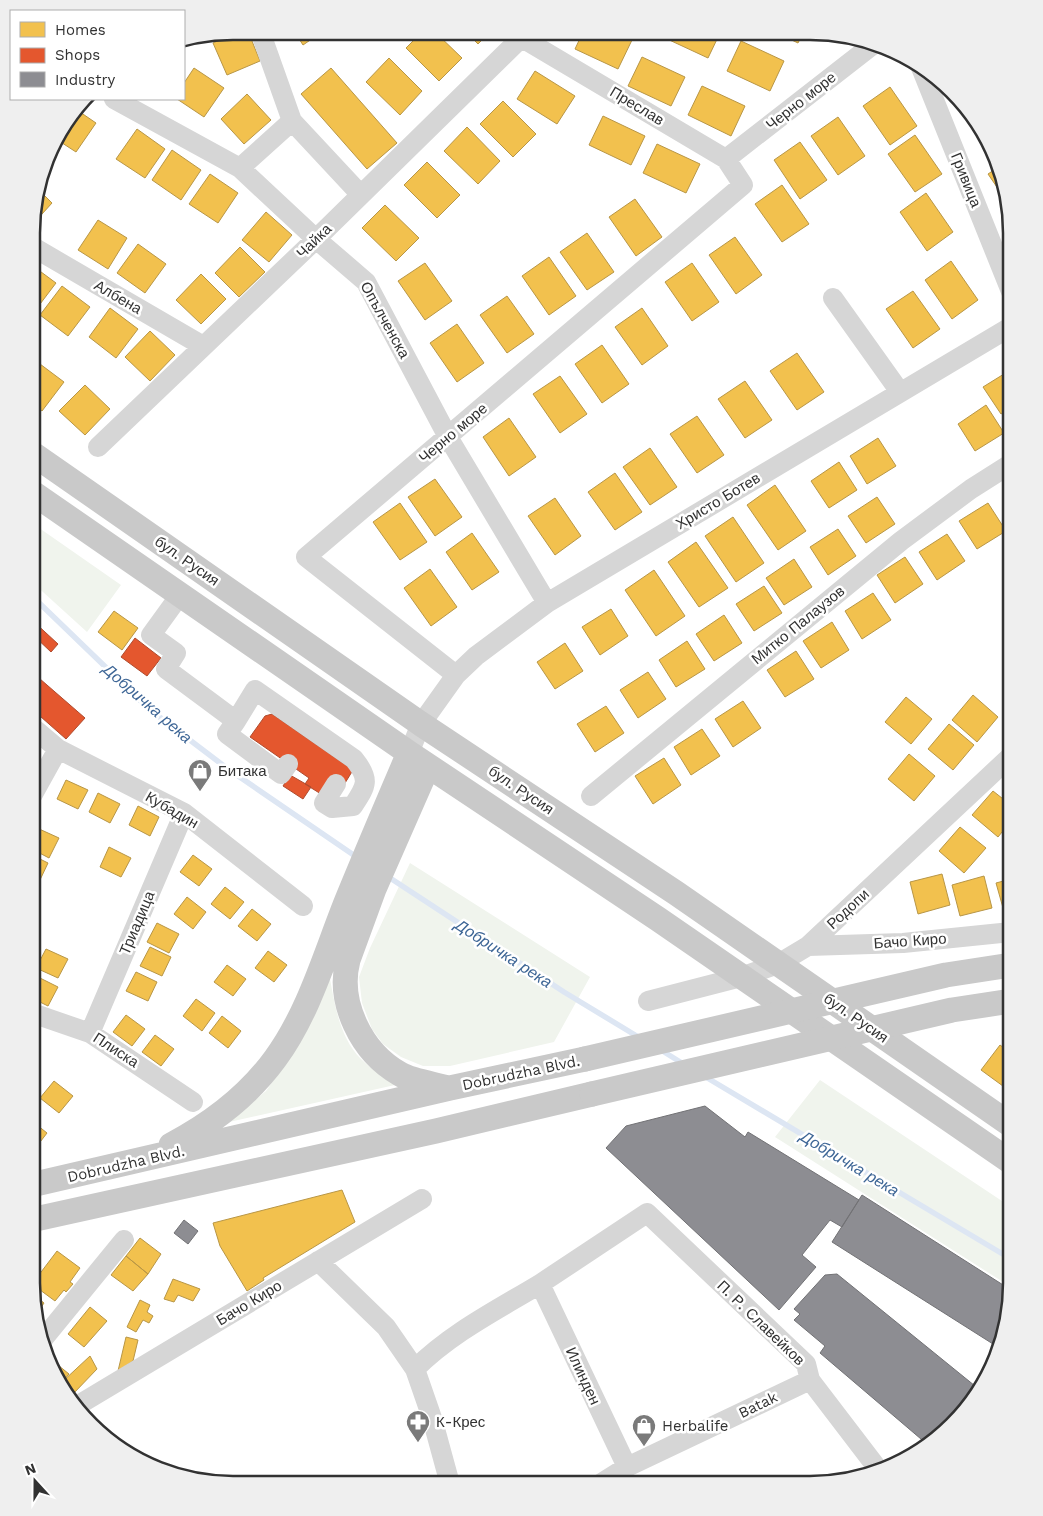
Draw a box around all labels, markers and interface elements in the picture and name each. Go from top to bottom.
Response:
legend [10,10,185,100]
text: Homes [55,21,106,39]
text: Shops [55,46,100,64]
street label: Черно море [762,68,840,134]
text: Industry [55,71,116,89]
street label: Преслав [607,83,667,129]
street label: Гривица [947,150,985,211]
street label: Чайка [293,219,336,262]
street label: Албена [91,276,146,318]
street label: Опълченска [357,279,414,362]
street label: Черно море [415,399,491,467]
street label: Христо Ботев [673,469,763,533]
street label: бул. Русия [151,532,223,590]
street label: Митко Палаузов [748,582,848,668]
water label: Добричка река [98,658,196,747]
shop icon: Битака [187,758,213,792]
place label: Битака [218,762,267,780]
street label: бул. Русия [485,762,557,818]
street label: Кубадин [142,788,202,832]
street label: Родопи [823,885,873,933]
street label: Триадица [116,888,159,958]
water label: Добричка река [450,914,556,992]
street label: Бачо Киро [873,929,947,953]
street label: бул. Русия [820,989,892,1047]
street label: Плиска [90,1029,143,1072]
street label: Dobrudzha Blvd. [461,1052,581,1094]
water label: Добричка река [795,1126,902,1200]
street label: Dobrudzha Blvd. [66,1142,186,1186]
street label: Бачо Киро [213,1277,285,1329]
street label: П. Р. Славейков [714,1277,808,1369]
street label: Илинден [562,1344,604,1408]
street label: Batak [736,1388,781,1422]
pharmacy icon: К-Крес [405,1409,431,1443]
place label: К-Крес [436,1413,486,1431]
shop icon: Herbalife [631,1413,657,1447]
place label: Herbalife [662,1417,728,1435]
north arrow [10,1456,60,1506]
text: N [23,1460,38,1478]

